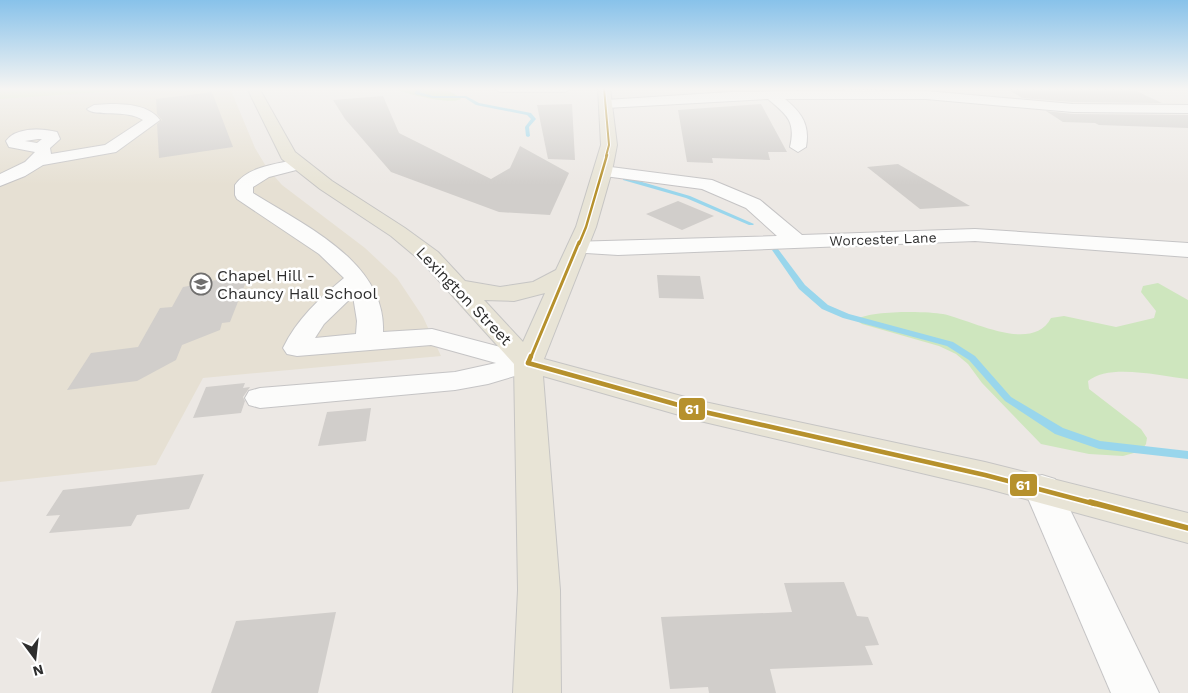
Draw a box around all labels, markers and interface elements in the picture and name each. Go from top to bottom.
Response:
street label: Worcester Lane [829,229,937,249]
street label: Lexington Street [412,243,516,349]
place label: Chapel Hill - Chauncy Hall School [217,266,377,303]
school or university icon: Chapel Hill - Chauncy Hall School [189,272,213,296]
line badge: 61 [678,397,706,421]
text: 61 [685,401,699,417]
line badge: 61 [1009,473,1038,497]
text: 61 [1016,477,1030,493]
north arrow [10,633,60,683]
text: N [31,661,45,680]

